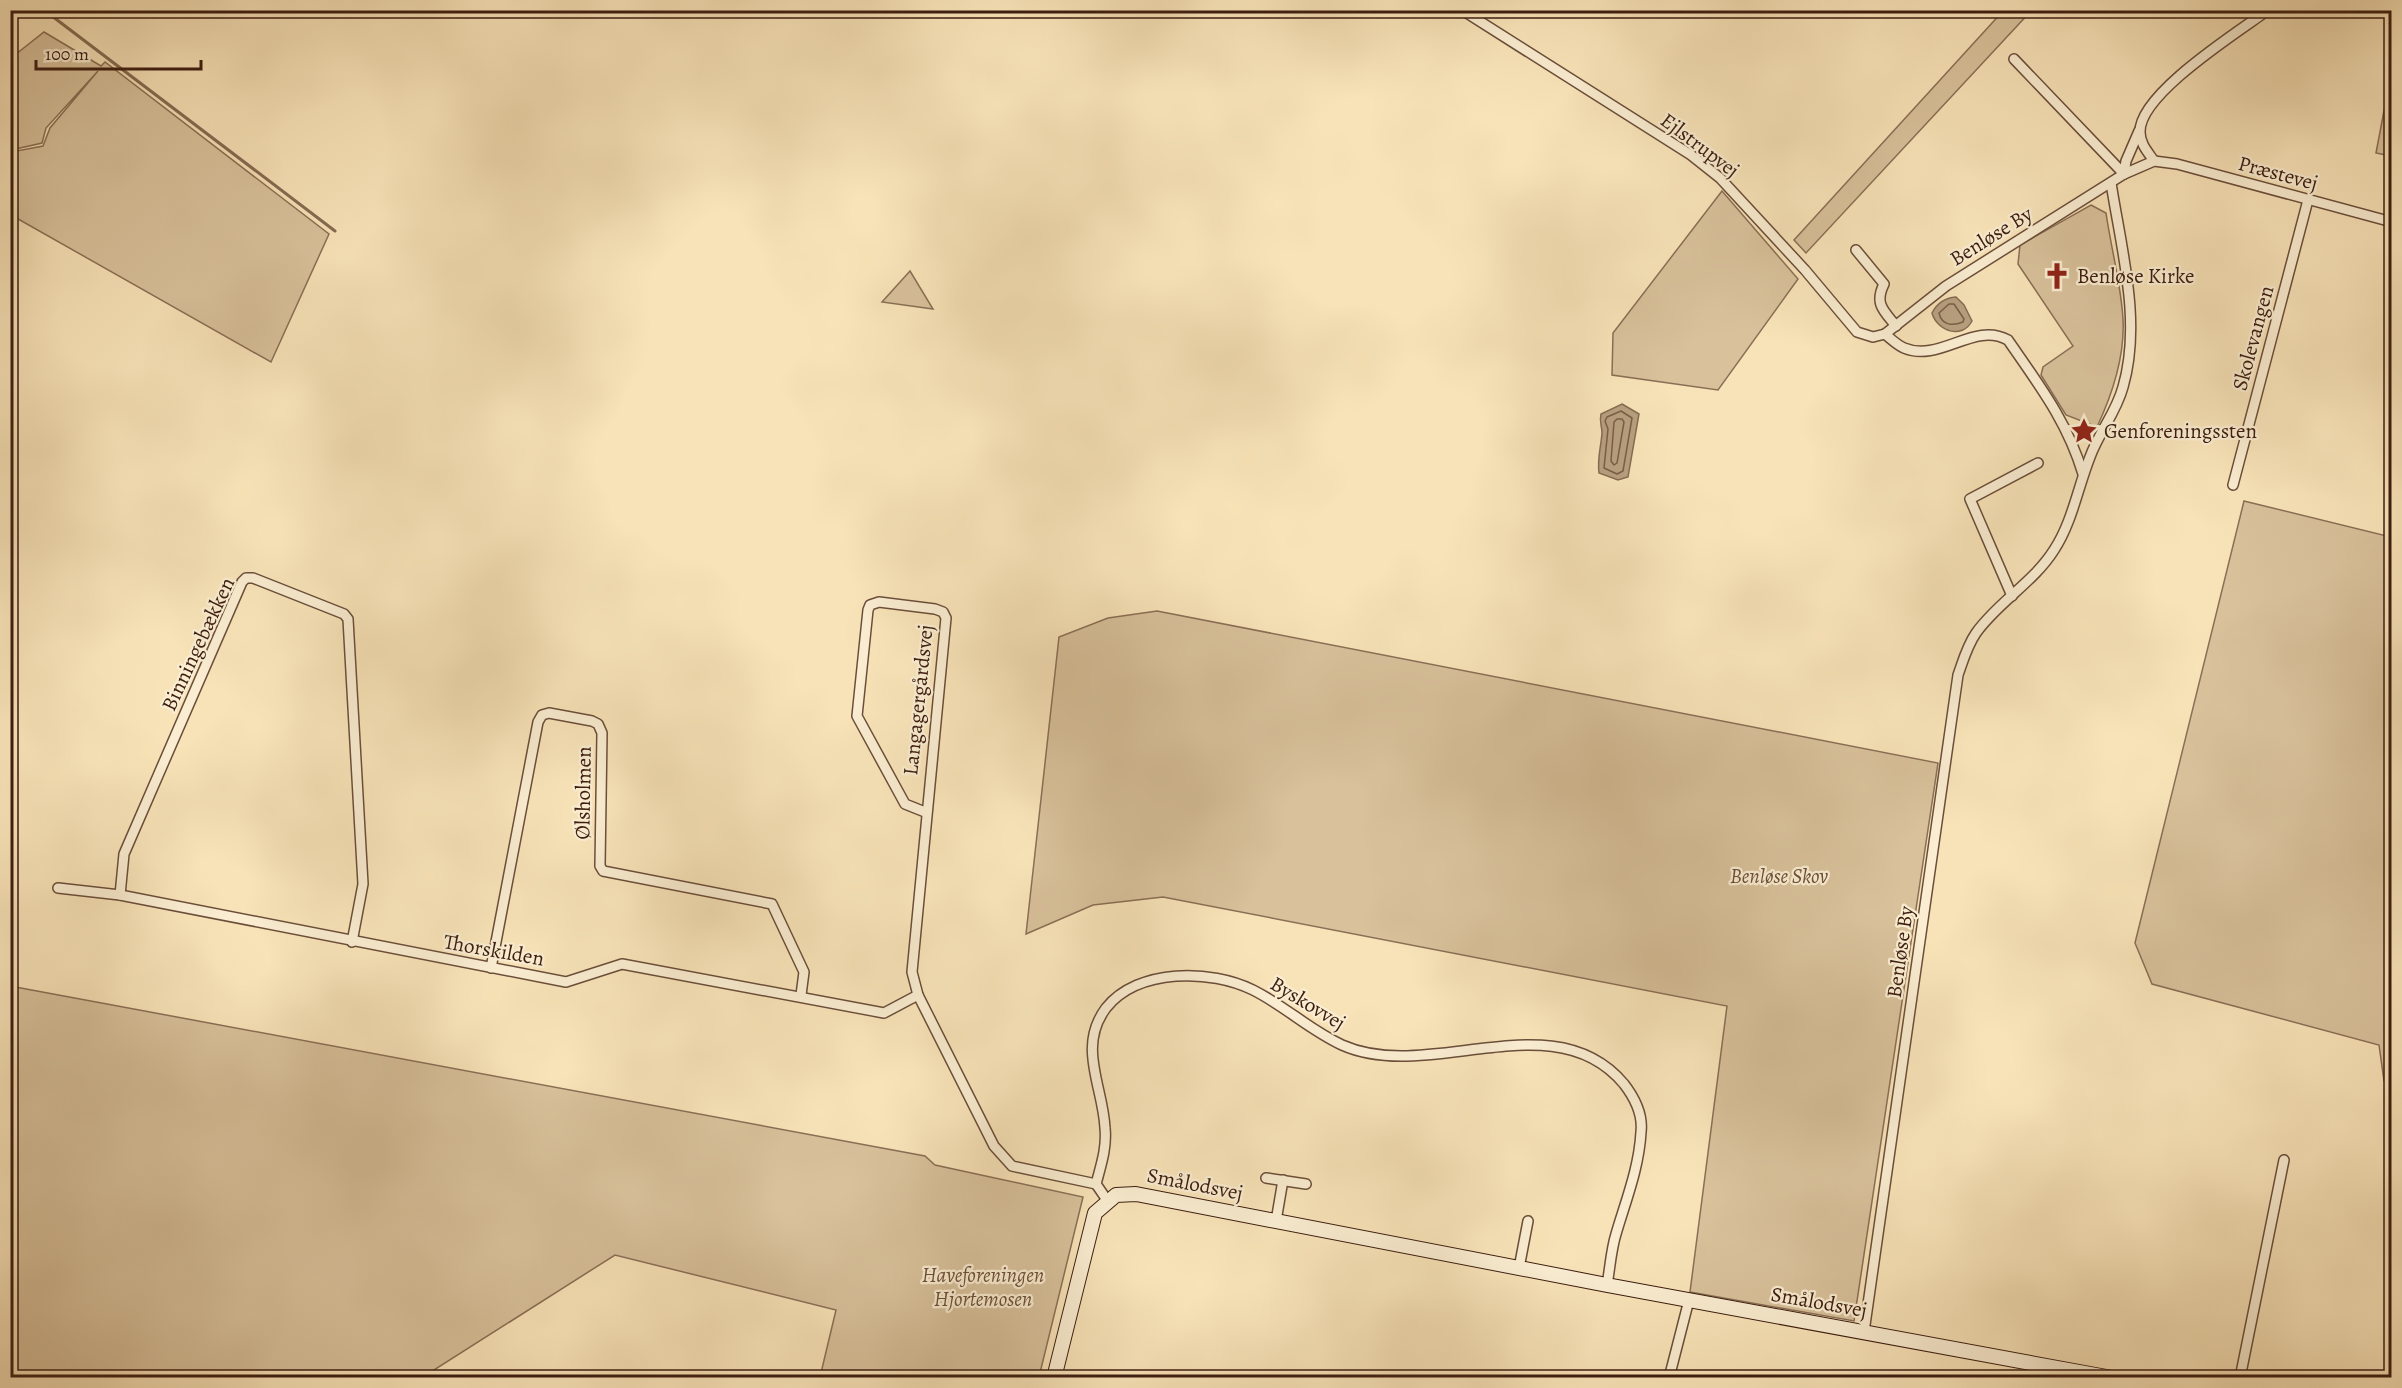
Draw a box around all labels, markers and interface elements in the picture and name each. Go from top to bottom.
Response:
scale bar [36,33,201,71]
text: 100 m [45,42,89,66]
street label: Ejlstrupvej [1655,106,1745,184]
street label: Præstevej [2235,149,2321,197]
street label: Benløse By [1944,199,2038,272]
church icon: Benløse Kirke [2042,261,2072,291]
place label: Benløse Kirke [2077,262,2194,290]
street label: Skolevangen [2226,282,2280,394]
place icon: Genforeningssten [2069,416,2099,446]
place label: Genforeningssten [2104,417,2257,445]
street label: Binningebækken [155,573,241,715]
street label: Langagergårdsvej [896,623,940,777]
street label: Ølsholmen [568,746,598,840]
park label: Benløse Skov [1730,862,1828,890]
street label: Benløse By [1880,904,1920,1000]
street label: Thorskilden [442,927,546,973]
street label: Byskovvej [1265,970,1351,1036]
street label: Smålodsvej [1145,1161,1245,1207]
park label: Haveforeningen Hjortemosen [922,1261,1044,1313]
street label: Smålodsvej [1769,1280,1869,1324]

